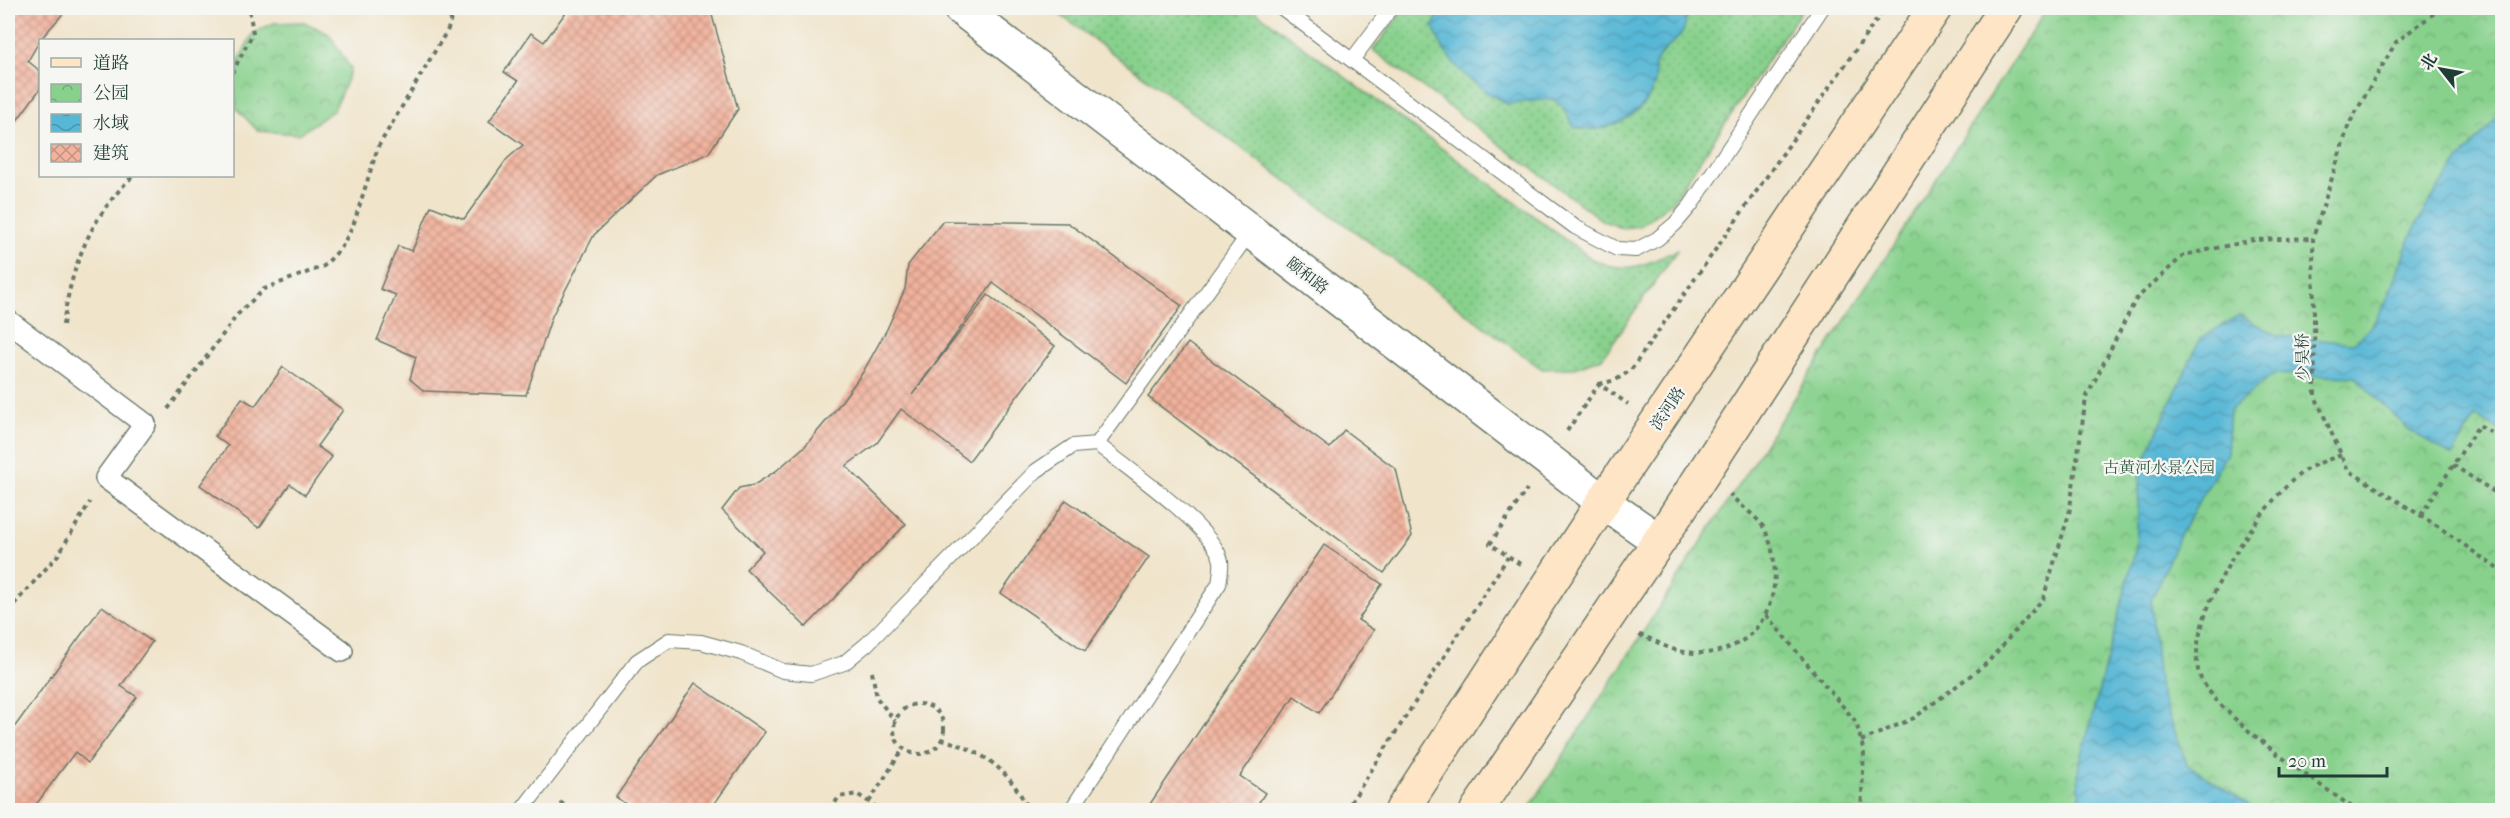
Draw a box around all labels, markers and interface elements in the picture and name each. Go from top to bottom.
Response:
legend [39,39,234,177]
north arrow [2411,39,2471,99]
text: 北 [2416,50,2441,73]
text: 道路 [93,53,129,74]
text: 公园 [93,83,129,104]
text: 水域 [93,113,129,134]
text: 建筑 [93,143,129,164]
street label: 颐和路 [1283,253,1332,298]
street label: 少昊桥 [2293,333,2312,381]
street label: 滨河路 [1646,383,1689,433]
park label: 古黄河水景公园 [2103,458,2215,477]
scale bar [2279,740,2387,778]
text: 20 m [2288,751,2326,772]

